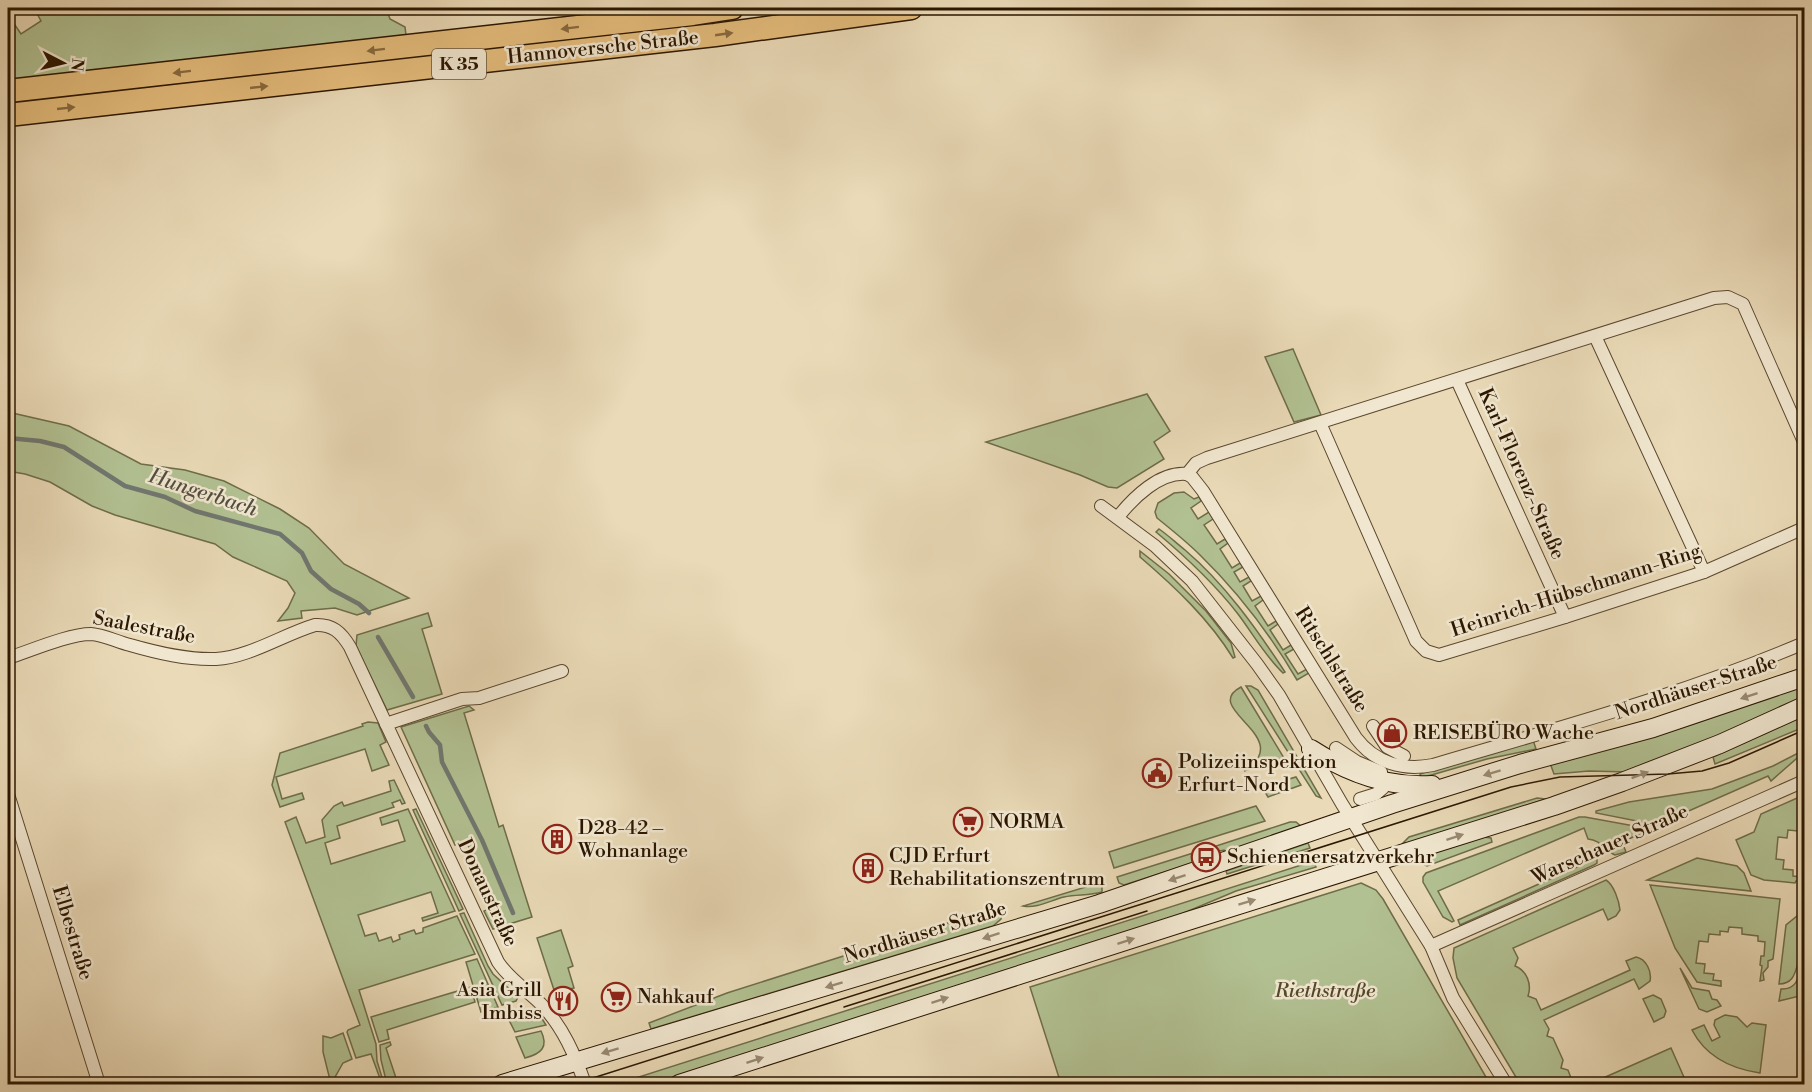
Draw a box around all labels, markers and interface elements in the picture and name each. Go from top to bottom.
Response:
one-way arrow [560,23,579,33]
street label: Hannoversche Straße [506,26,700,70]
one-way arrow [715,30,734,39]
north arrow [33,33,93,93]
one-way arrow [367,45,386,55]
road number: K 35 [432,49,486,79]
text: N [66,57,88,73]
one-way arrow [173,67,192,77]
one-way arrow [250,82,269,91]
one-way arrow [56,103,75,113]
street label: Karl-Florenz-Straße [1472,384,1570,564]
water label: Hungerbach [145,463,261,523]
street label: Heinrich-Hübschmann-Ring [1448,539,1705,643]
street label: Ritschlstraße [1289,603,1373,717]
street label: Saalestraße [91,606,197,650]
street label: Nordhäuser Straße [1612,650,1780,726]
one-way arrow [1740,692,1758,702]
shop icon: REISEBÜRO Wache [1376,717,1408,749]
place label: REISEBÜRO Wache [1413,720,1594,746]
place label: Polizeiinspektion Erfurt-Nord [1178,750,1337,798]
public building icon: Polizeiinspektion Erfurt-Nord [1141,757,1173,789]
one-way arrow [1483,768,1501,778]
one-way arrow [1631,770,1649,780]
street label: Warschauer Straße [1527,799,1692,891]
supermarket icon: NORMA [952,806,984,838]
place label: NORMA [989,810,1066,835]
place label: D28-42 – Wohnanlage [577,816,688,864]
building icon: D28-42 – Wohnanlage [541,823,573,855]
one-way arrow [1446,832,1464,841]
street label: Donaustraße [451,835,523,951]
bus stop icon: Schienenersatzverkehr [1190,841,1222,873]
place label: CJD Erfurt Rehabilitationszentrum [889,844,1105,892]
place label: Schienenersatzverkehr [1227,845,1435,870]
building icon: CJD Erfurt Rehabilitationszentrum [852,852,884,884]
one-way arrow [1168,874,1186,883]
street label: Elbestraße [46,883,98,983]
street label: Nordhäuser Straße [840,896,1010,970]
one-way arrow [1238,897,1256,907]
one-way arrow [982,932,1000,941]
one-way arrow [1117,935,1135,945]
place label: Asia Grill Imbiss [455,978,542,1026]
park label: Riethstraße [1274,979,1376,1004]
supermarket icon: Nahkauf [600,981,632,1013]
one-way arrow [825,981,843,990]
restaurant icon: Asia Grill Imbiss [547,985,579,1017]
place label: Nahkauf [637,985,714,1010]
one-way arrow [931,995,949,1004]
one-way arrow [601,1047,619,1056]
one-way arrow [746,1055,764,1064]

